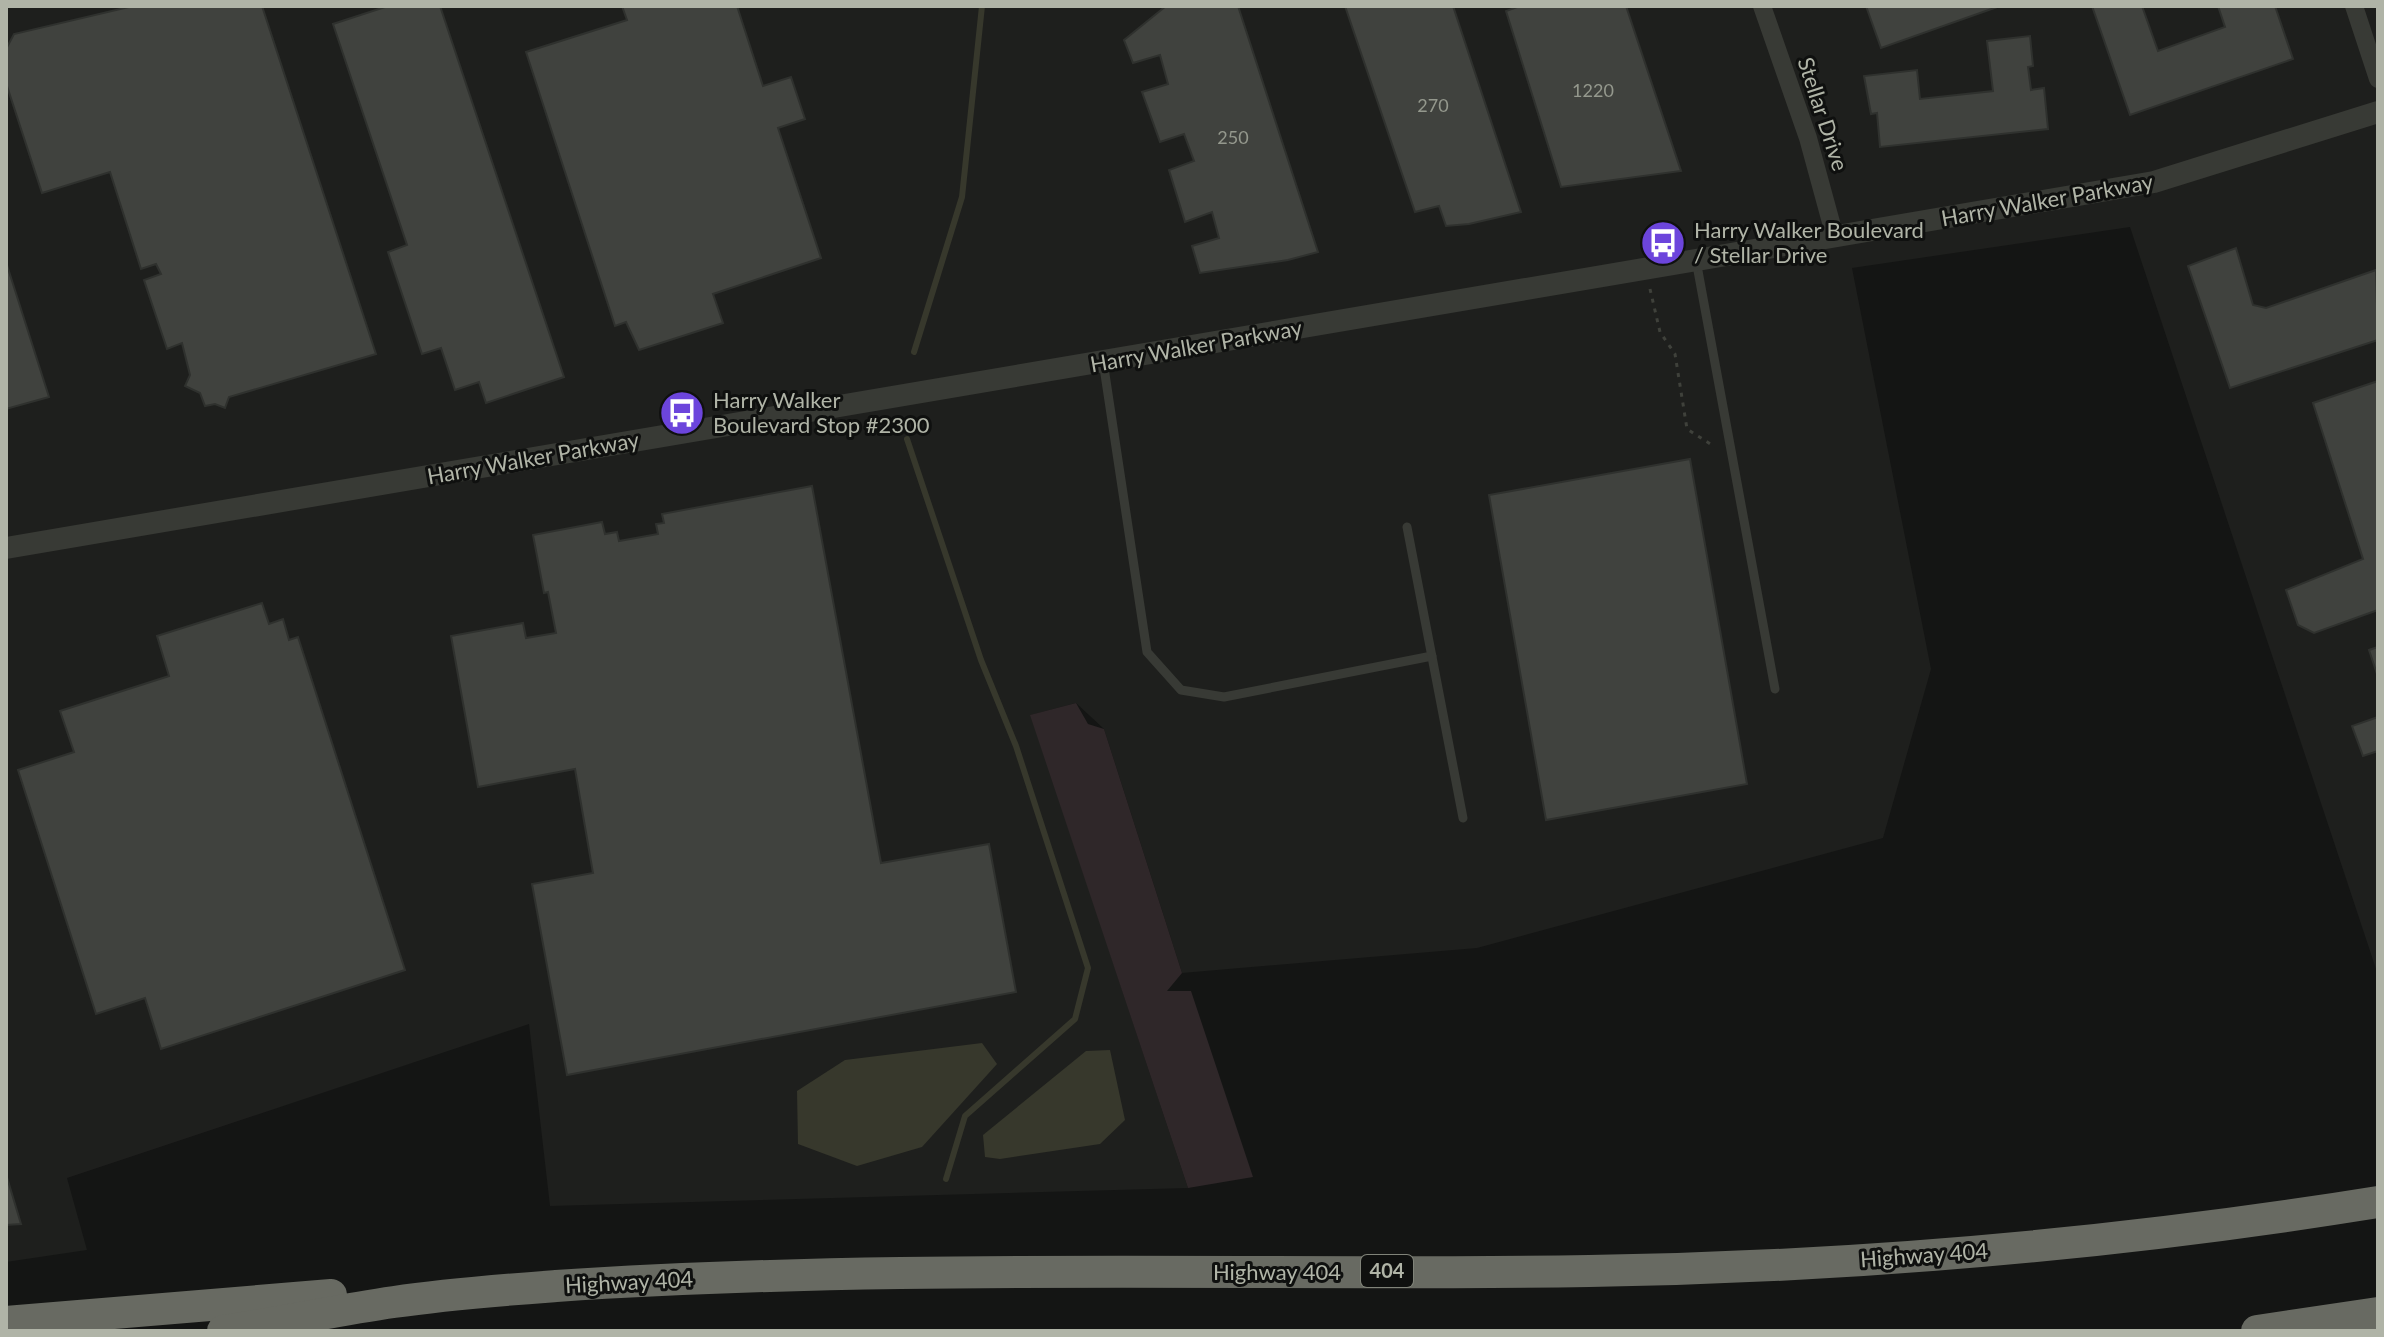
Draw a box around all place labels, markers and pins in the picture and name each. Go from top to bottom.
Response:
place label: Harry Walker Boulevard / Stellar Drive [1694,216,1924,268]
bus stop icon: Harry Walker Boulevard / Stellar Drive [1639,219,1687,267]
place label: Harry Walker Boulevard Stop #2300 [713,386,930,438]
bus stop icon: Harry Walker Boulevard Stop #2300 [658,389,706,437]

